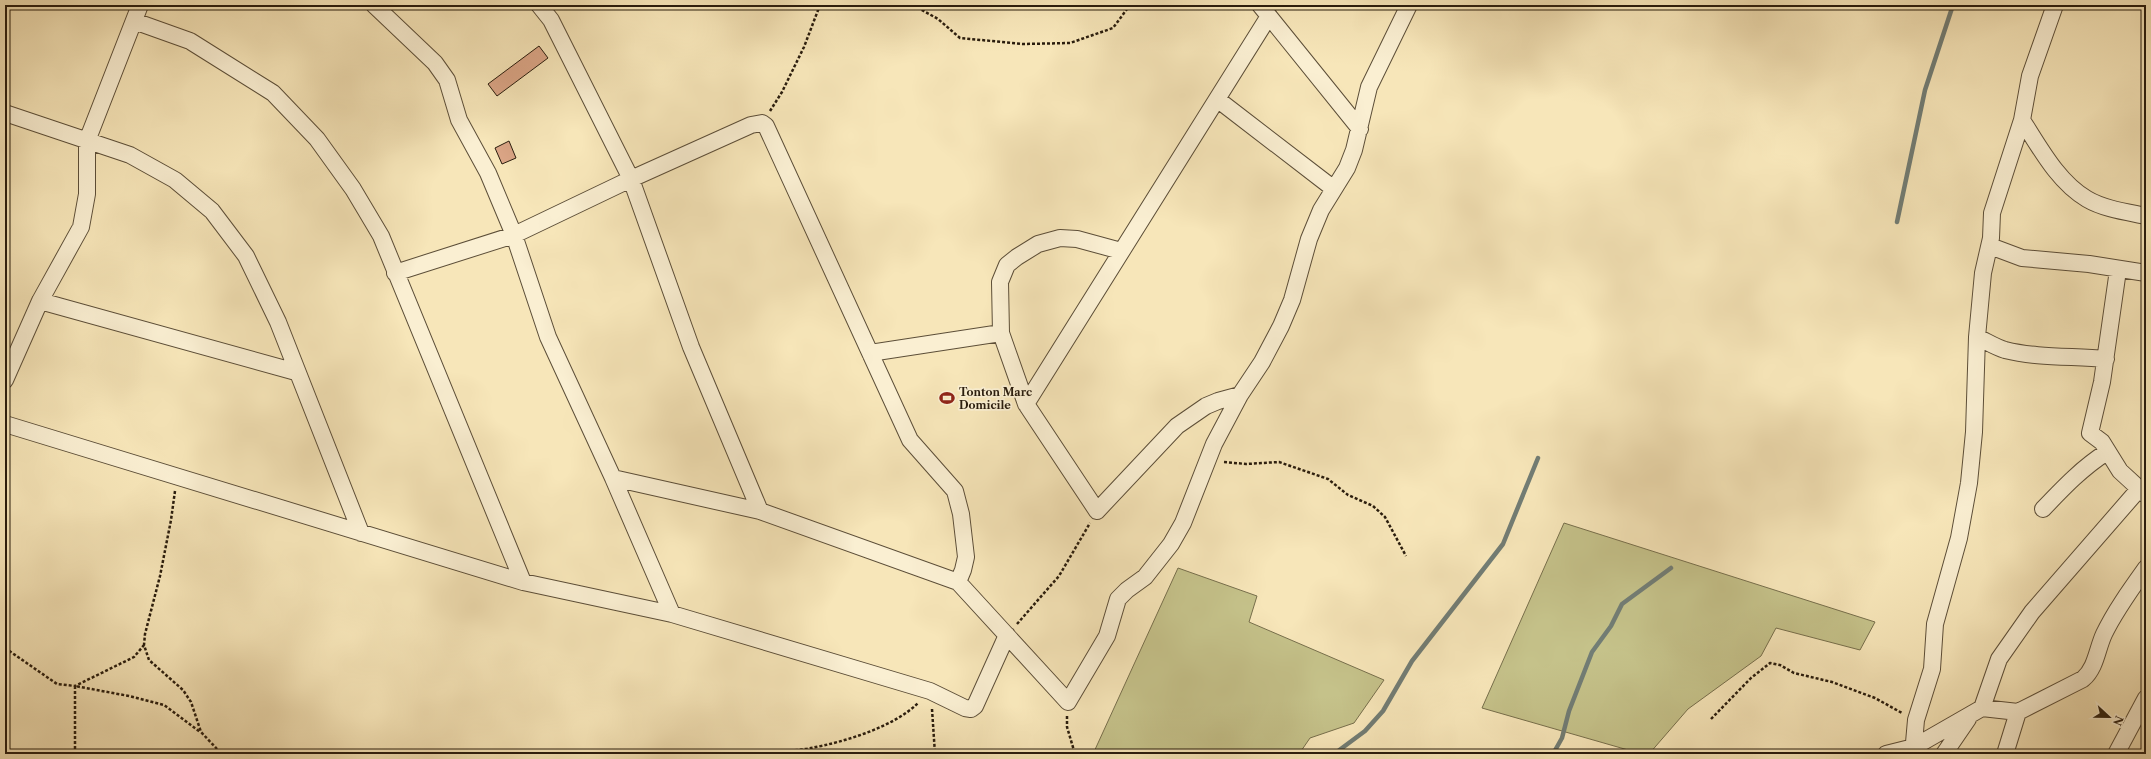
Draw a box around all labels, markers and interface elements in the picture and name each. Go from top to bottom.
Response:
place label: Tonton Marc Domicile [959,385,1032,412]
sports icon: Tonton Marc Domicile [938,389,956,407]
north arrow [2089,697,2129,737]
text: N [2110,714,2127,728]

